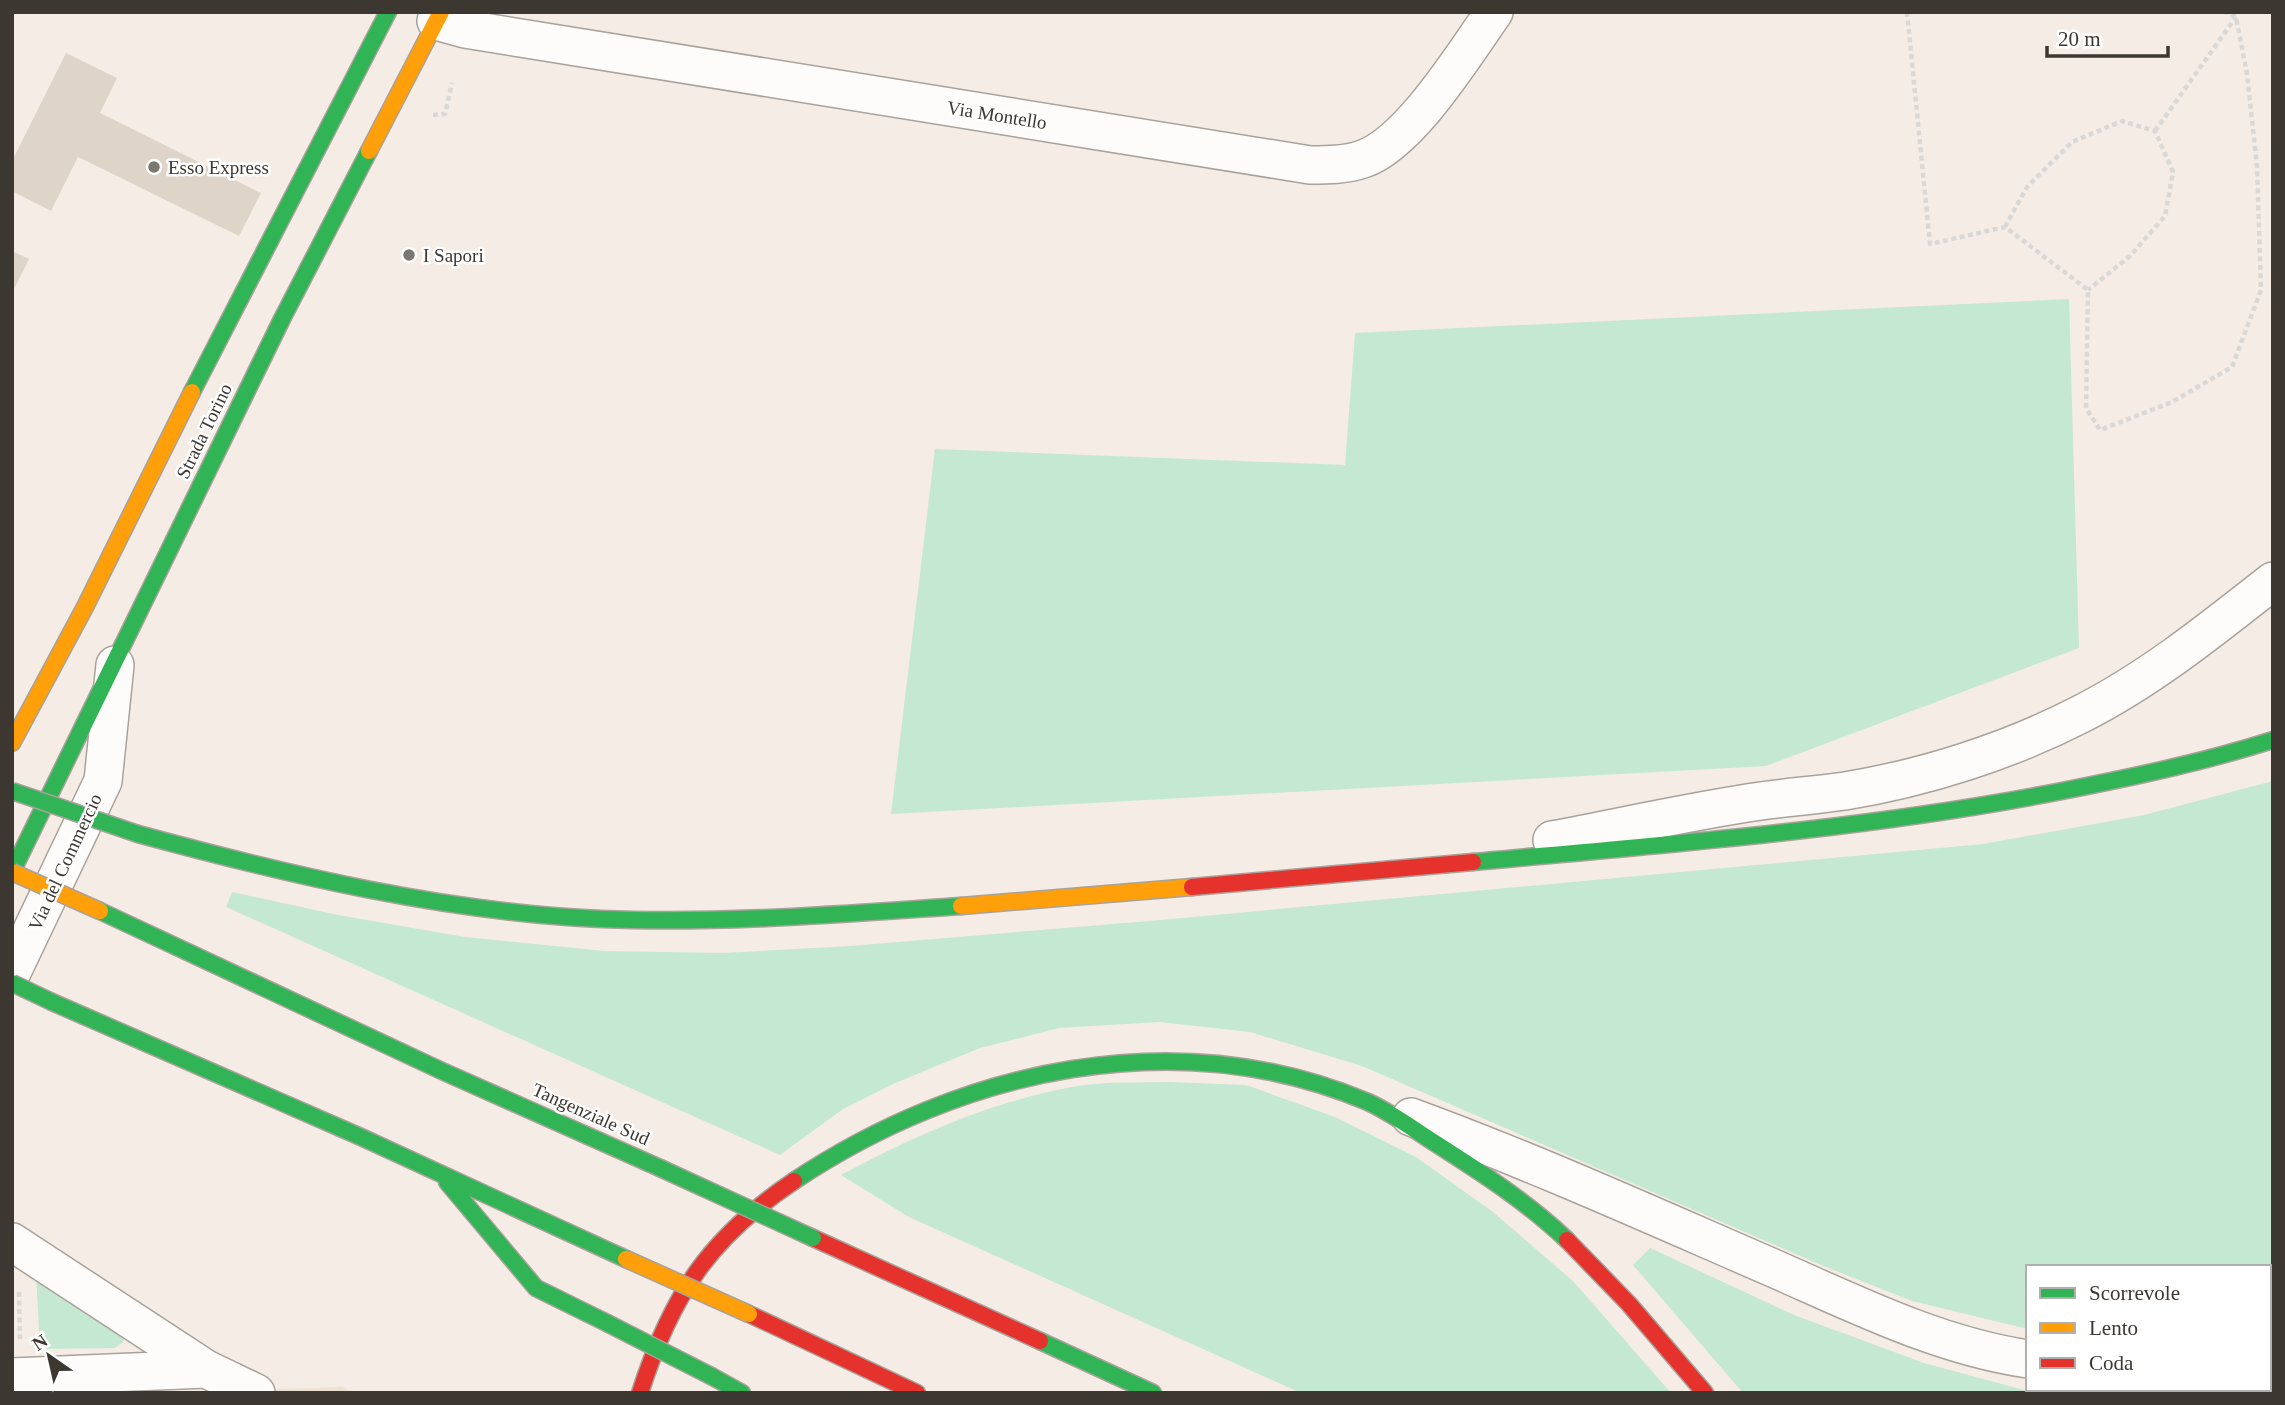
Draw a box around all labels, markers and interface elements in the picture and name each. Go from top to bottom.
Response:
scale bar [2047,14,2168,58]
text: 20 m [2058,27,2101,51]
street label: Via Montello [946,97,1048,133]
place label: Esso Express [168,157,269,178]
marker: Esso Express [146,159,162,175]
place label: I Sapori [423,245,484,266]
marker: I Sapori [401,247,417,263]
street label: Strada Torino [172,380,236,482]
street label: Via del Commercio [24,790,106,934]
street label: Tangenziale Sud [529,1079,653,1149]
legend [2026,1265,2271,1391]
text: Scorrevole [2089,1281,2180,1305]
text: Lento [2089,1316,2138,1340]
north arrow [14,1321,84,1391]
text: N [28,1330,52,1355]
text: Coda [2089,1351,2134,1375]

